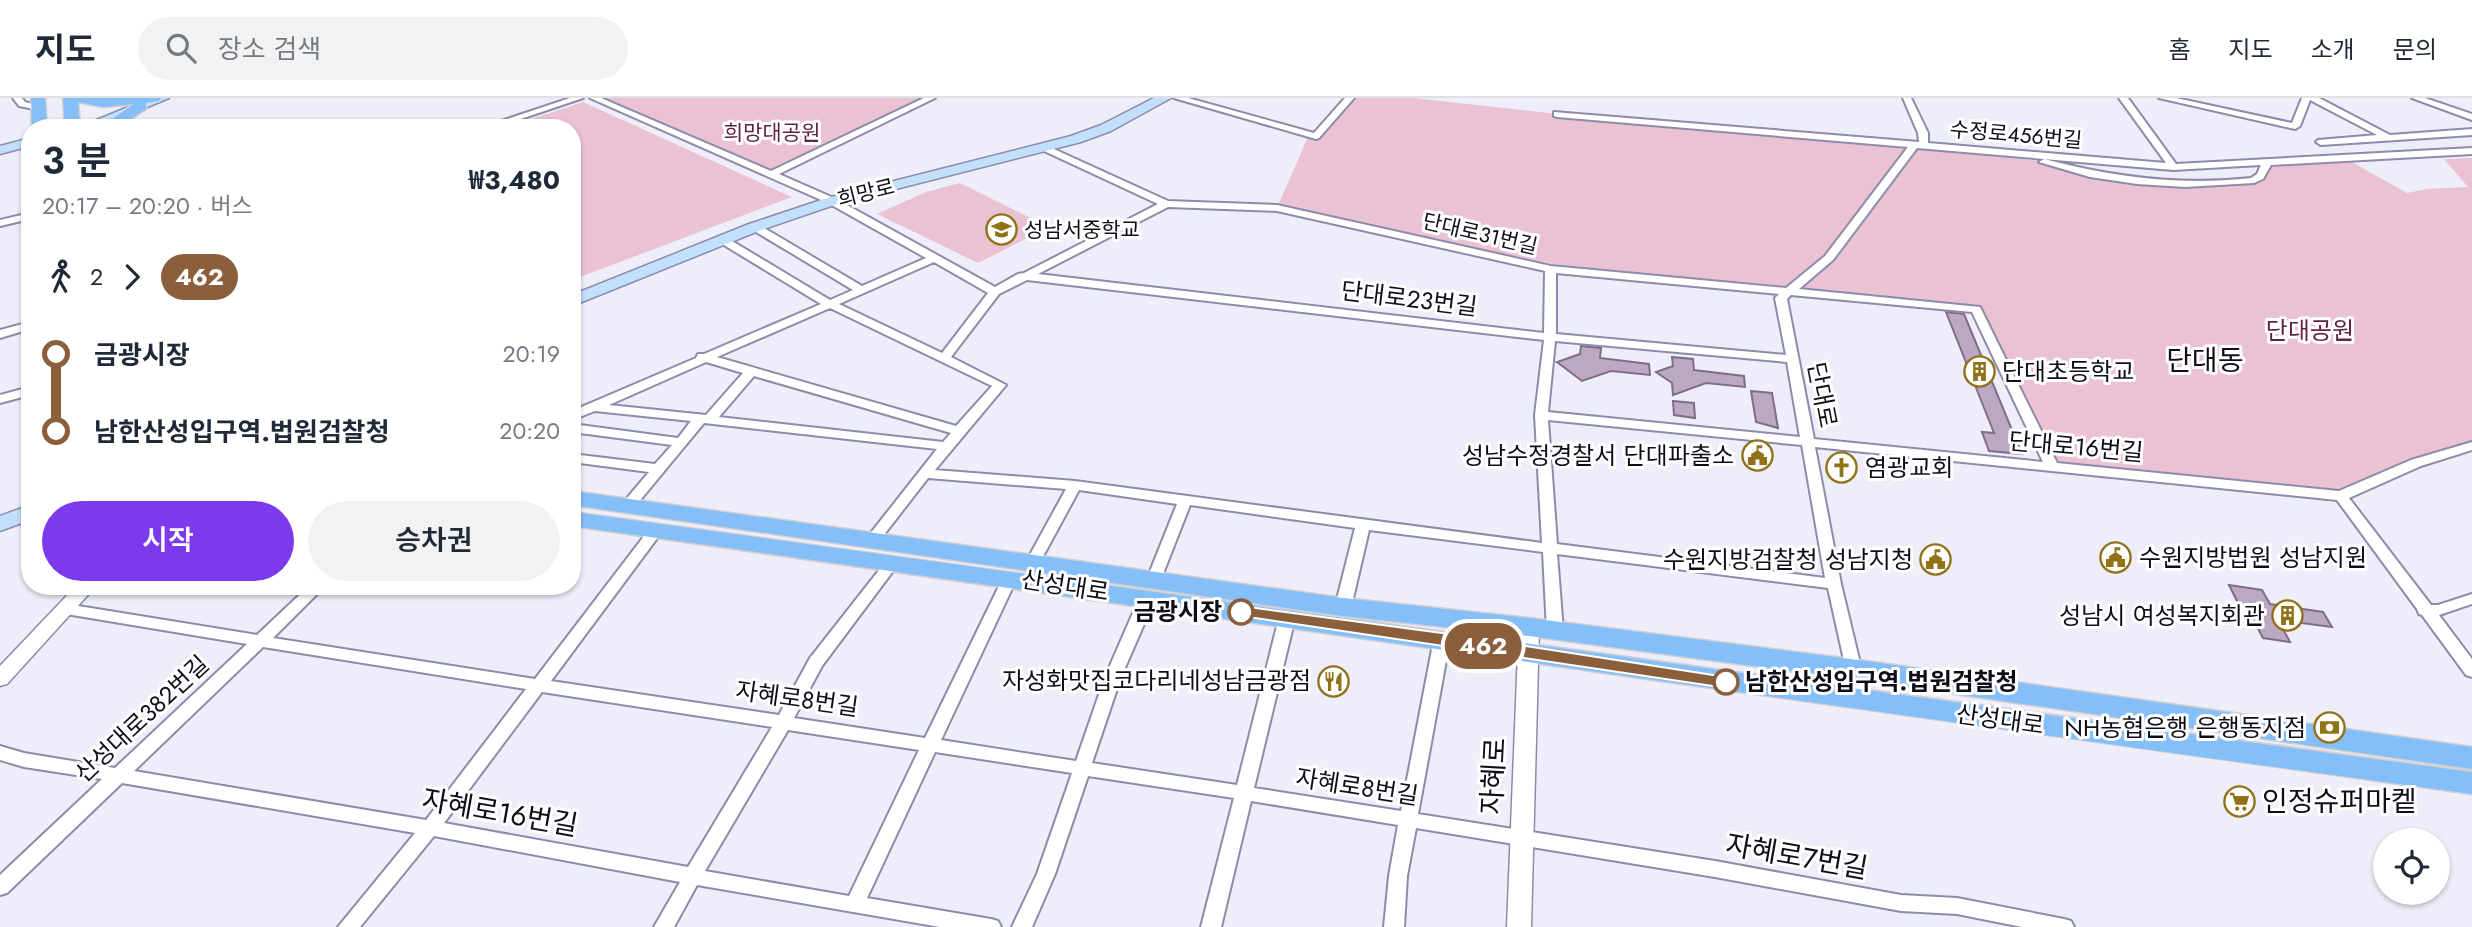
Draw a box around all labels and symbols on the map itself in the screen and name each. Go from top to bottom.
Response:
street label: 수정로456번길 [1949,114,2083,156]
park label: 희망대공원 [724,118,820,148]
street label: 희망로 [834,171,898,215]
street label: 단대로31번길 [1419,206,1541,262]
school or university icon: 성남서중학교 [984,213,1018,247]
place label: 성남서중학교 [1024,215,1140,245]
street label: 단대로23번길 [1339,273,1479,324]
park label: 단대공원 [2266,313,2354,348]
district label: 단대동 [2166,340,2244,381]
place label: 단대초등학교 [2002,354,2134,389]
building icon: 단대초등학교 [1962,355,1996,389]
street label: 단대로 [1799,359,1846,431]
street label: 단대로16번길 [2007,423,2145,470]
place label: 성남수정경찰서 단대파출소 [1462,438,1734,473]
public building icon: 성남수정경찰서 단대파출소 [1740,439,1774,473]
place label: 염광교회 [1865,450,1953,485]
church icon: 염광교회 [1825,451,1859,485]
place label: 수원지방법원 성남지원 [2139,540,2367,575]
public building icon: 수원지방법원 성남지원 [2099,541,2133,575]
place label: 수원지방검찰청 성남지청 [1663,542,1913,577]
public building icon: 수원지방검찰청 성남지청 [1919,543,1953,577]
street label: 산성대로 [1019,561,1111,610]
place label: 금광시장 [1134,594,1222,629]
place label: 성남시 여성복지회관 [2059,598,2265,633]
marker: 금광시장 [1228,599,1254,625]
building icon: 성남시 여성복지회관 [2271,599,2305,633]
line badge: 462 [1443,623,1523,669]
street label: 산성대로382번길 [67,647,217,790]
place label: 자성화맛집코다리네성남금광점 [1002,663,1311,698]
restaurant icon: 자성화맛집코다리네성남금광점 [1317,664,1351,698]
place label: 남한산성입구역.법원검찰청 [1745,664,2018,699]
marker: 남한산성입구역.법원검찰청 [1713,669,1739,695]
street label: 자혜로8번길 [733,673,861,724]
street label: 산성대로 [1954,696,2046,743]
place label: NH농협은행 은행동지점 [2064,710,2306,745]
bank icon: NH농협은행 은행동지점 [2312,711,2346,745]
street label: 자혜로 [1471,736,1516,816]
street label: 자혜로8번길 [1293,760,1421,813]
street label: 자혜로16번길 [419,779,581,846]
place label: 인정슈퍼마켙 [2262,781,2417,822]
supermarket icon: 인정슈퍼마켙 [2222,784,2256,818]
street label: 자혜로7번길 [1723,824,1871,889]

